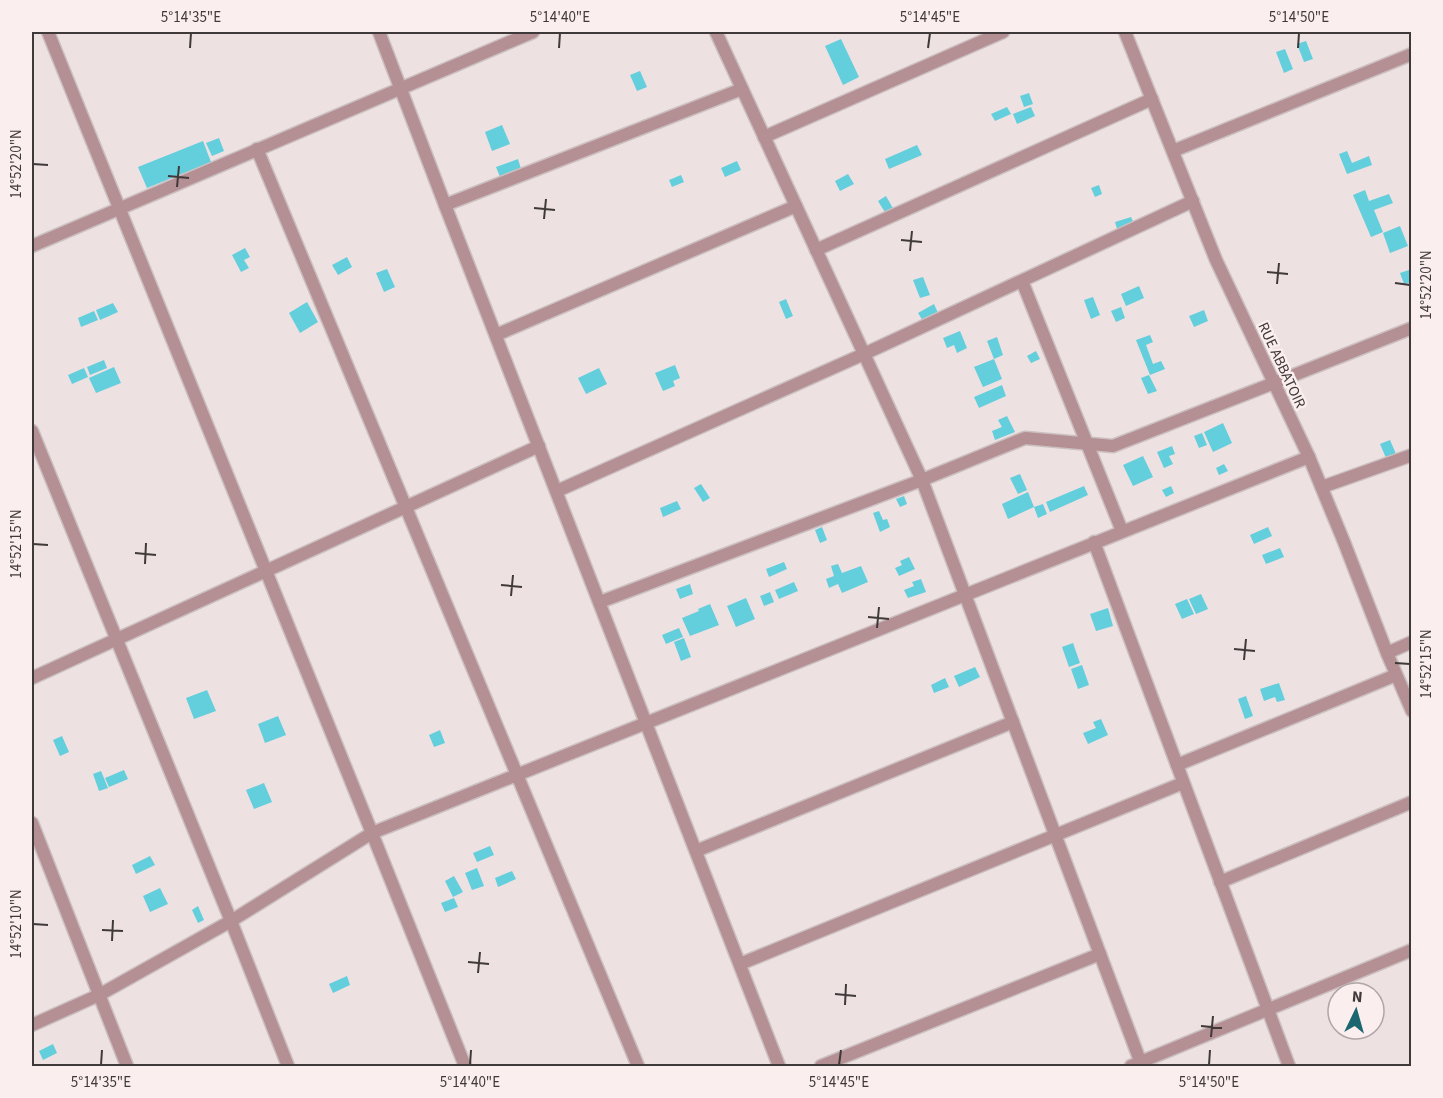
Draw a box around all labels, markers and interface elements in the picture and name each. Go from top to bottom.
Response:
text: 5°14'35"E [161,7,221,28]
text: 5°14'40"E [530,7,590,28]
text: 5°14'45"E [900,7,960,28]
text: 5°14'50"E [1269,7,1329,28]
text: 14°52'20"N [6,129,27,199]
text: 14°52'20"N [1416,250,1437,320]
street label: RUE ABBATOIR [1253,319,1311,412]
text: 14°52'15"N [6,509,27,579]
text: 14°52'15"N [1416,629,1437,699]
text: 14°52'10"N [6,889,27,959]
north arrow [1326,981,1386,1041]
text: N [1351,986,1363,1008]
text: 5°14'35"E [71,1072,131,1093]
text: 5°14'40"E [440,1072,500,1093]
text: 5°14'45"E [809,1072,869,1093]
text: 5°14'50"E [1179,1072,1239,1093]

